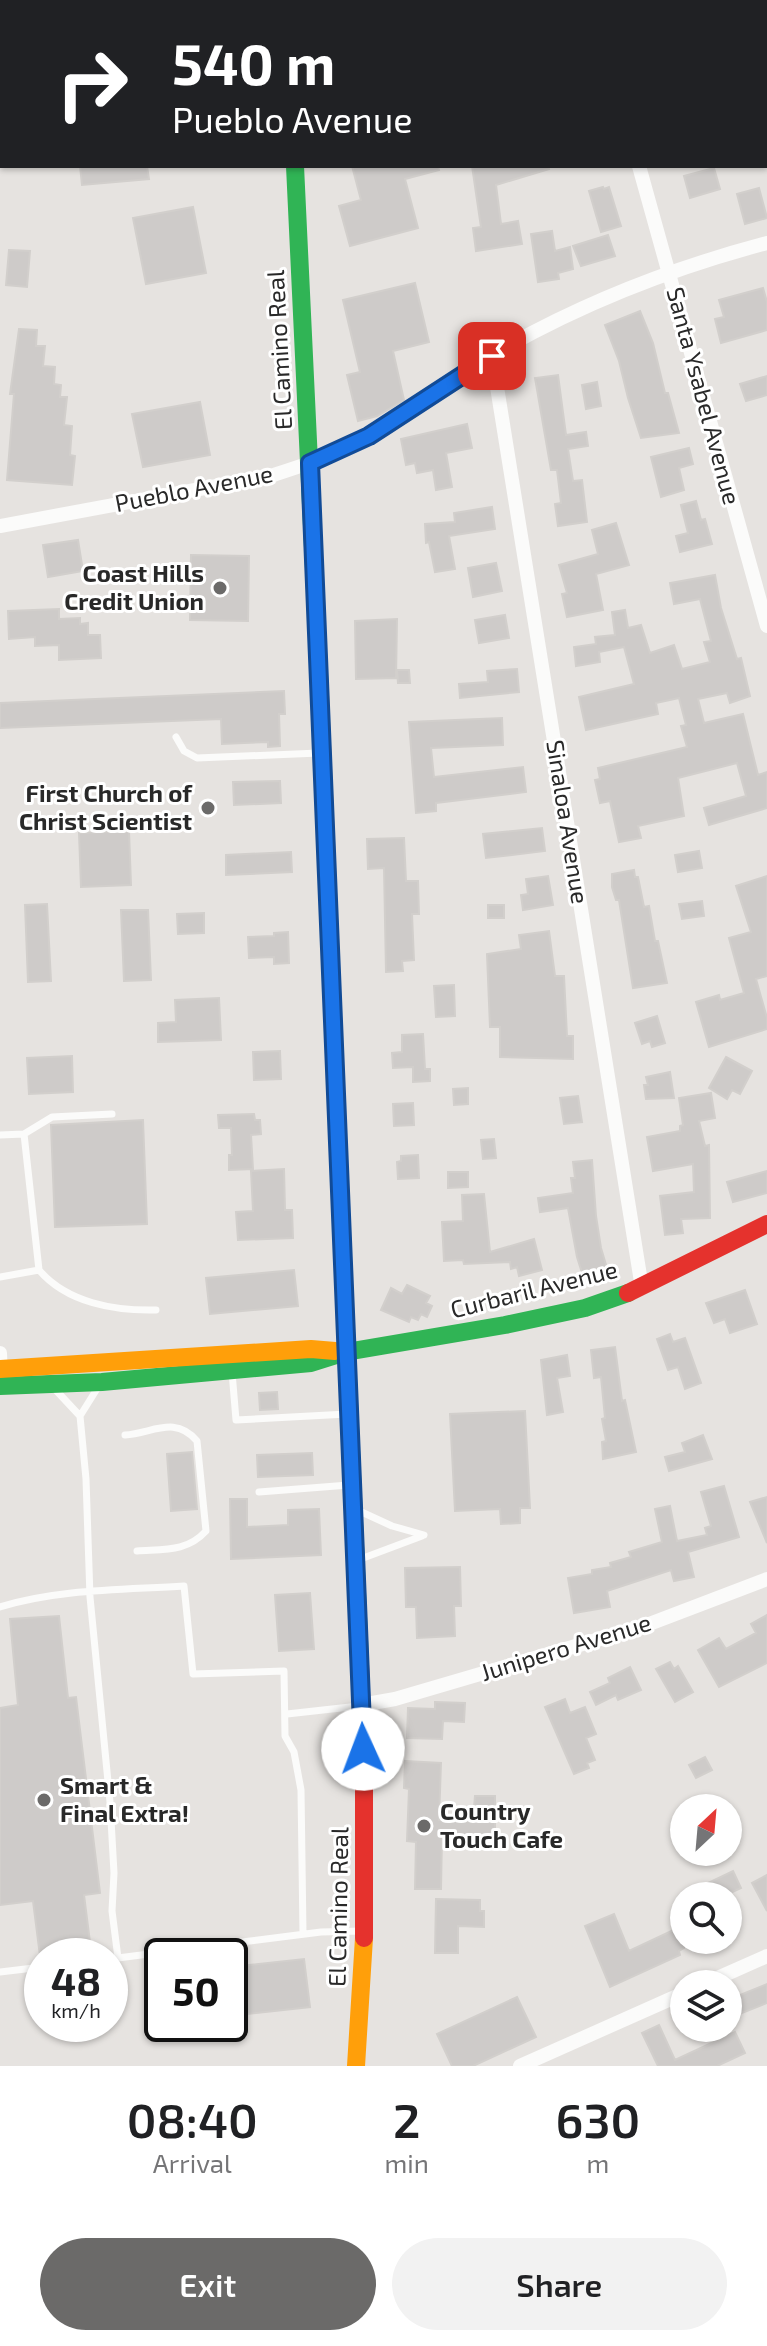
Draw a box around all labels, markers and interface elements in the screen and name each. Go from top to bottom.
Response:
text: 540 m [172,29,335,96]
icon: right [40,32,144,136]
text: Pueblo Avenue [172,97,413,140]
street label: El Camino Real [260,269,297,431]
street label: Santa Ysabel Avenue [662,284,747,507]
pin [458,322,526,390]
icon: arrive [470,334,514,378]
street label: Pueblo Avenue [112,458,275,517]
place label: Coast Hills Credit Union [64,558,204,615]
marker: Coast Hills Credit Union [211,579,229,597]
street label: Sinaloa Avenue [541,738,596,906]
place label: First Church of Christ Scientist [19,778,193,835]
marker: First Church of Christ Scientist [199,799,217,817]
street label: Curbaril Avenue [447,1254,620,1323]
street label: Junipero Avenue [477,1607,654,1686]
position arrow [321,1707,405,1791]
place label: Smart & Final Extra! [60,1770,189,1827]
marker: Smart & Final Extra! [35,1791,53,1809]
north arrow [670,1794,742,1866]
map controls [670,1794,742,2042]
place label: Country Touch Cafe [440,1796,563,1853]
marker: Country Touch Cafe [415,1817,433,1835]
street label: El Camino Real [322,1827,353,1987]
button: search [670,1882,742,1954]
speed limit sign: 50 [144,1938,248,2042]
text: 48 [51,1956,101,2004]
button: layers [670,1970,742,2042]
text: km/h [51,1998,101,2022]
text: 08:40 [127,2090,258,2148]
text: 2 [393,2090,420,2148]
text: 630 [556,2090,640,2148]
text: Arrival [153,2147,232,2178]
text: min [385,2147,429,2178]
text: m [587,2147,609,2178]
button: Exit [40,2238,376,2330]
button: Share [392,2238,727,2330]

